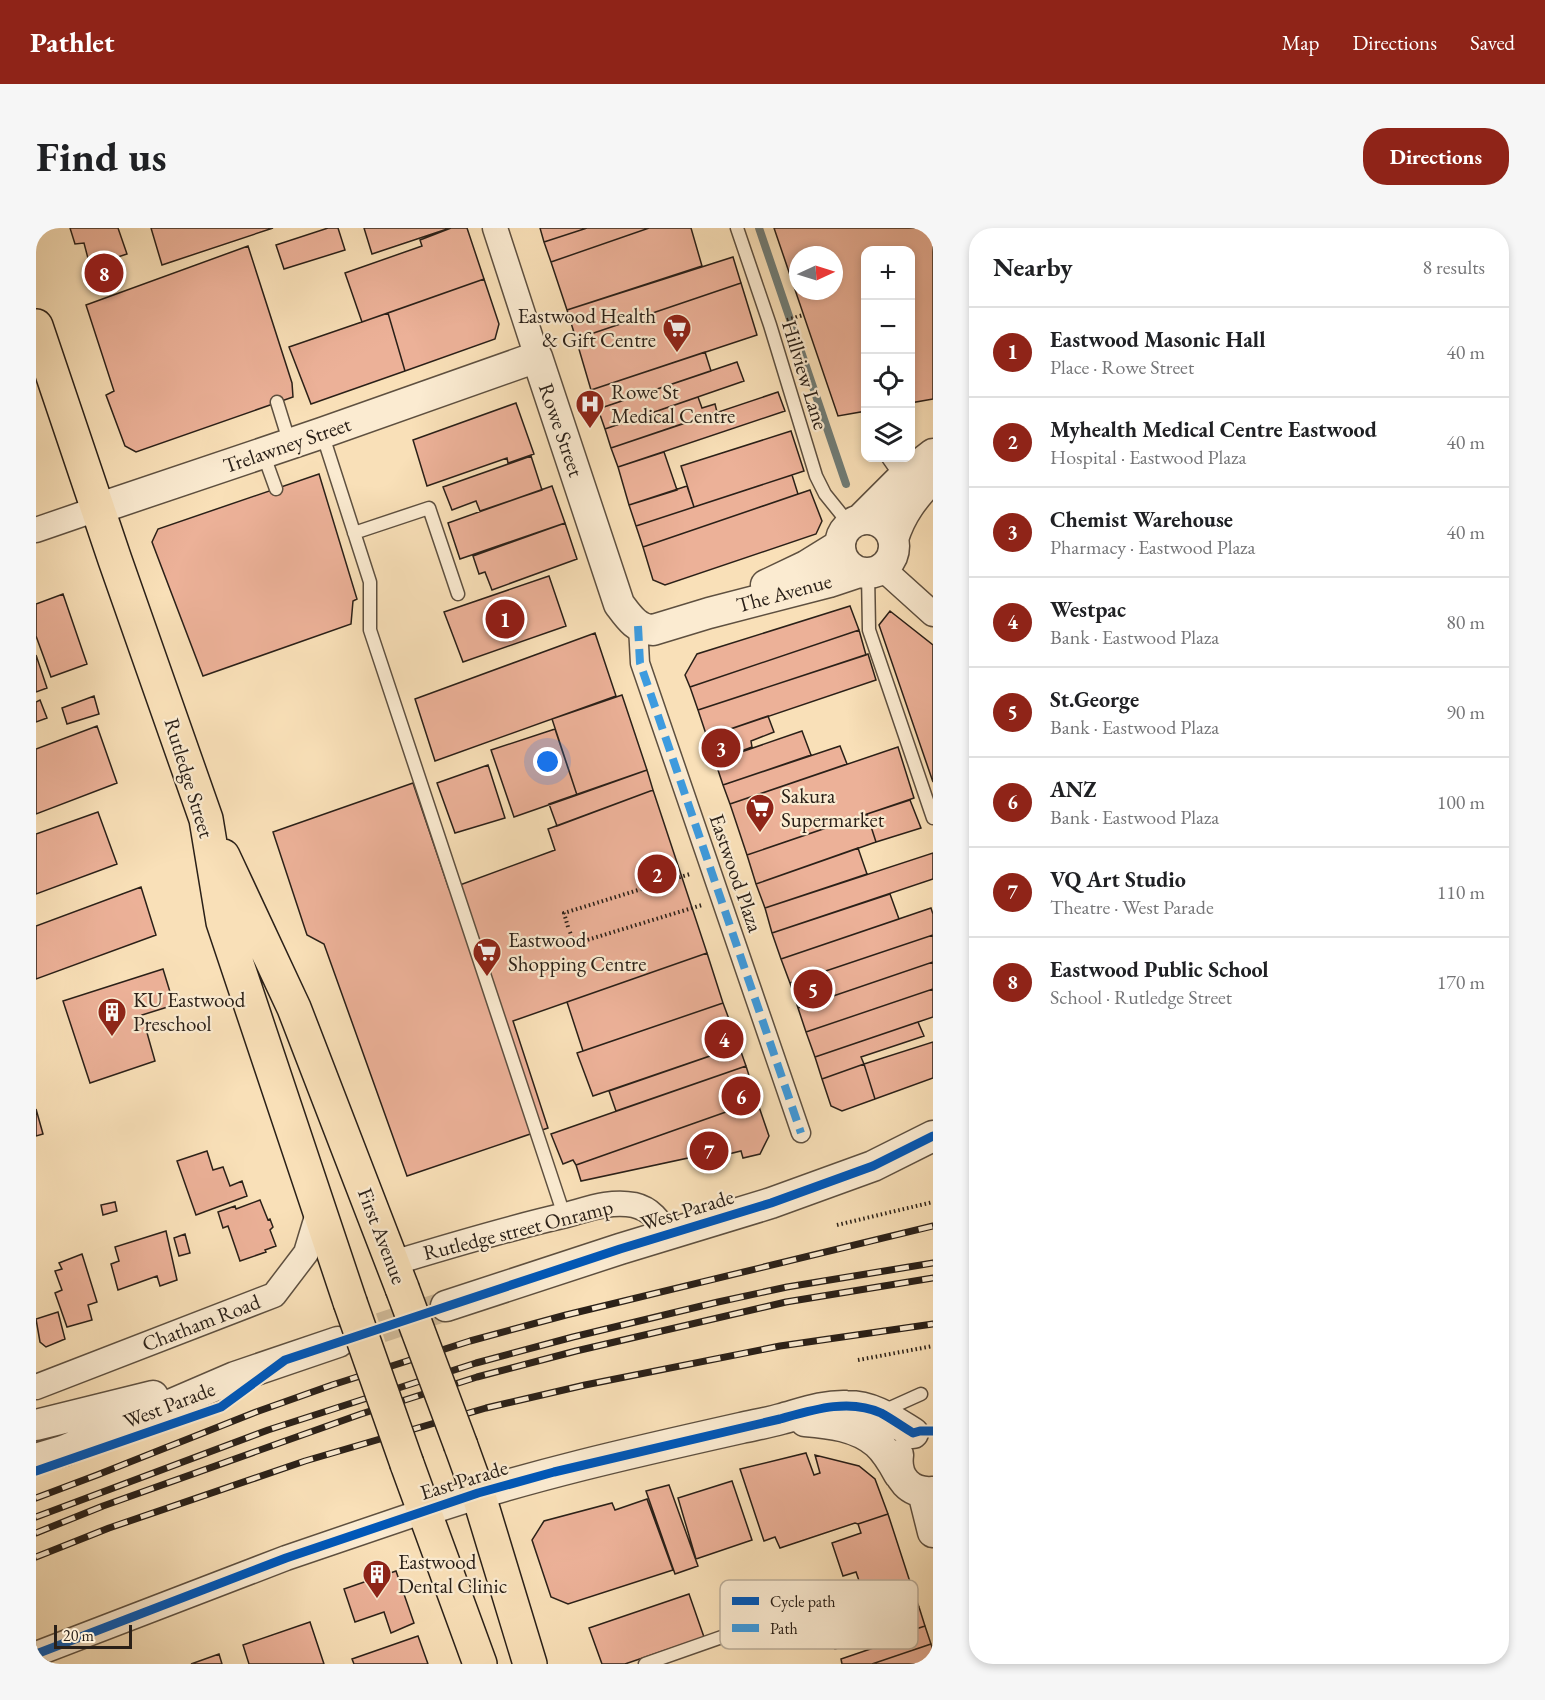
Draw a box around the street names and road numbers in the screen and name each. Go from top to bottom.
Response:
street label: Hillview Lane [776,317,835,433]
street label: Rowe Street [533,379,590,481]
street label: Trelawney Street [219,410,355,479]
street label: The Avenue [733,567,834,618]
street label: Rutledge Street [158,715,221,841]
street label: Eastwood Plaza [704,810,770,936]
street label: West Parade [637,1183,737,1236]
street label: First Avenue [352,1184,413,1288]
street label: Rutledge street Onramp [420,1193,616,1266]
street label: Chatham Road [138,1288,264,1357]
street label: West Parade [119,1375,218,1434]
street label: East Parade [417,1453,511,1506]

